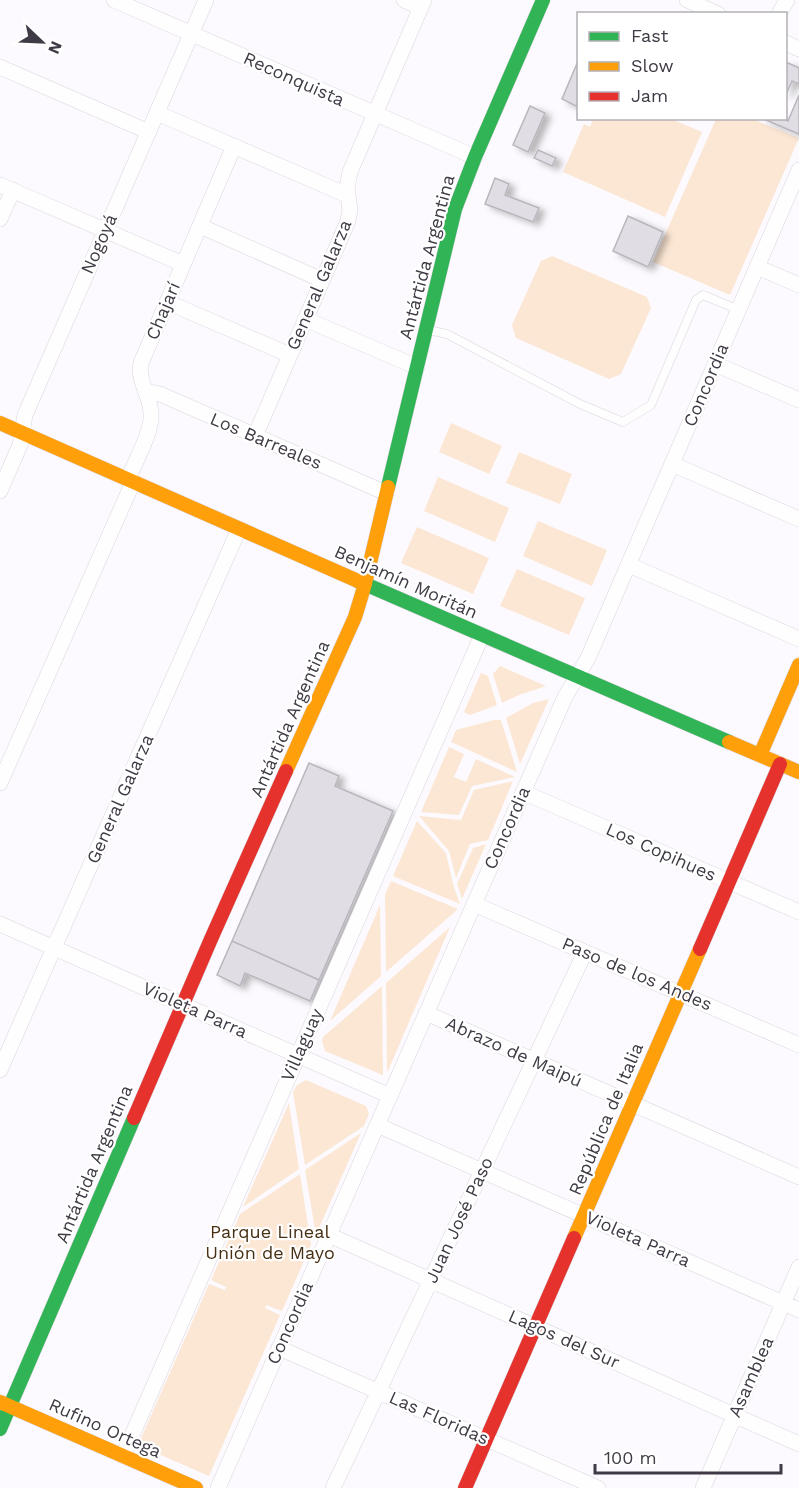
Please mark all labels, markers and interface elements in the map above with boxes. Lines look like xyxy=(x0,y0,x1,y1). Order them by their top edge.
north arrow xyxy=(12,12,72,72)
legend xyxy=(577,12,787,120)
text: Fast xyxy=(631,25,669,46)
text: N xyxy=(44,38,66,57)
street label: Reconquista xyxy=(240,47,348,110)
text: Slow xyxy=(631,55,674,76)
text: Jam xyxy=(631,85,668,106)
street label: Antártida Argentina xyxy=(394,172,459,342)
street label: Nogoyá xyxy=(76,211,121,277)
street label: General Galarza xyxy=(282,217,355,353)
street label: Chajarí xyxy=(141,279,184,343)
street label: Concordia xyxy=(679,340,732,430)
street label: Los Barreales xyxy=(207,408,325,473)
street label: Benjamín Moritán xyxy=(331,541,481,623)
street label: Antártida Argentina xyxy=(245,637,334,801)
street label: General Galarza xyxy=(82,731,157,867)
street label: Concordia xyxy=(479,783,534,872)
street label: Los Copihues xyxy=(603,818,719,885)
street label: Paso de los Andes xyxy=(559,932,715,1015)
street label: Violeta Parra xyxy=(140,977,251,1042)
street label: Villaguay xyxy=(276,1005,327,1084)
street label: Abrazo de Maipú xyxy=(443,1012,586,1091)
street label: República de Italia xyxy=(564,1040,647,1198)
street label: Antártida Argentina xyxy=(51,1082,136,1246)
street label: Juan José Paso xyxy=(420,1154,497,1286)
street label: Violeta Parra xyxy=(583,1206,694,1271)
park label: Parque Lineal Unión de Mayo xyxy=(205,1221,335,1263)
street label: Concordia xyxy=(262,1278,317,1367)
street label: Lagos del Sur xyxy=(505,1305,623,1372)
street label: Asamblea xyxy=(723,1333,778,1420)
street label: Las Floridas xyxy=(386,1386,492,1449)
street label: Rufino Ortega xyxy=(46,1393,165,1462)
scale bar xyxy=(595,1437,781,1475)
text: 100 m xyxy=(604,1447,657,1468)

